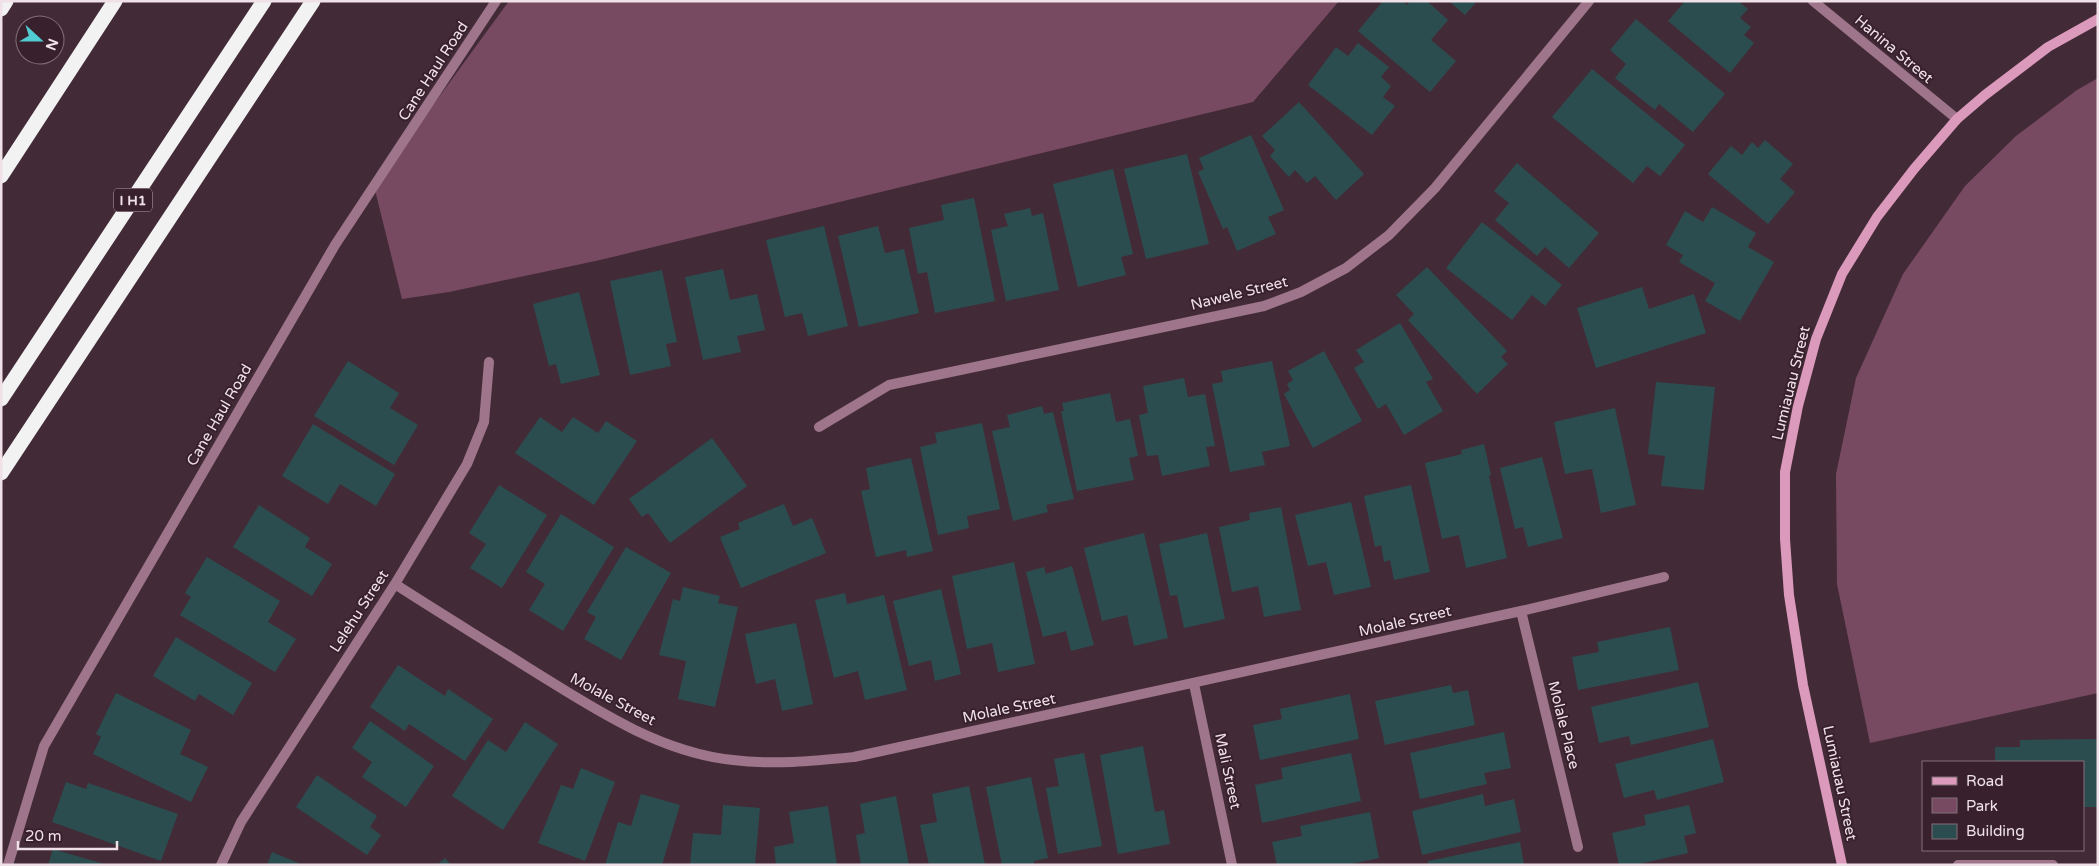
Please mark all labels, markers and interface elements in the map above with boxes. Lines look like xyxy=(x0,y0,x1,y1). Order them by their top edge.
street label: Hanina Street xyxy=(1851,11,1937,87)
north arrow xyxy=(15,15,65,65)
street label: Cane Haul Road xyxy=(394,18,472,124)
text: N xyxy=(42,36,62,53)
road number: I H1 xyxy=(114,188,152,212)
street label: Nawele Street xyxy=(1188,272,1290,314)
street label: Lumiauau Street xyxy=(1768,324,1814,442)
street label: Cane Haul Road xyxy=(183,361,255,469)
street label: Lelehu Street xyxy=(326,566,392,655)
street label: Molale Street xyxy=(1357,602,1453,640)
street label: Molale Street xyxy=(567,669,659,729)
street label: Molale Place xyxy=(1544,679,1584,771)
street label: Molale Street xyxy=(961,689,1057,727)
street label: Lumiauau Street xyxy=(1819,724,1861,842)
street label: Mali Street xyxy=(1211,731,1245,811)
legend xyxy=(1922,761,2084,851)
text: Road xyxy=(1966,772,2004,790)
text: Park xyxy=(1966,797,1998,815)
scale bar xyxy=(18,818,116,850)
text: Building xyxy=(1966,822,2025,840)
text: 20 m xyxy=(25,827,62,845)

